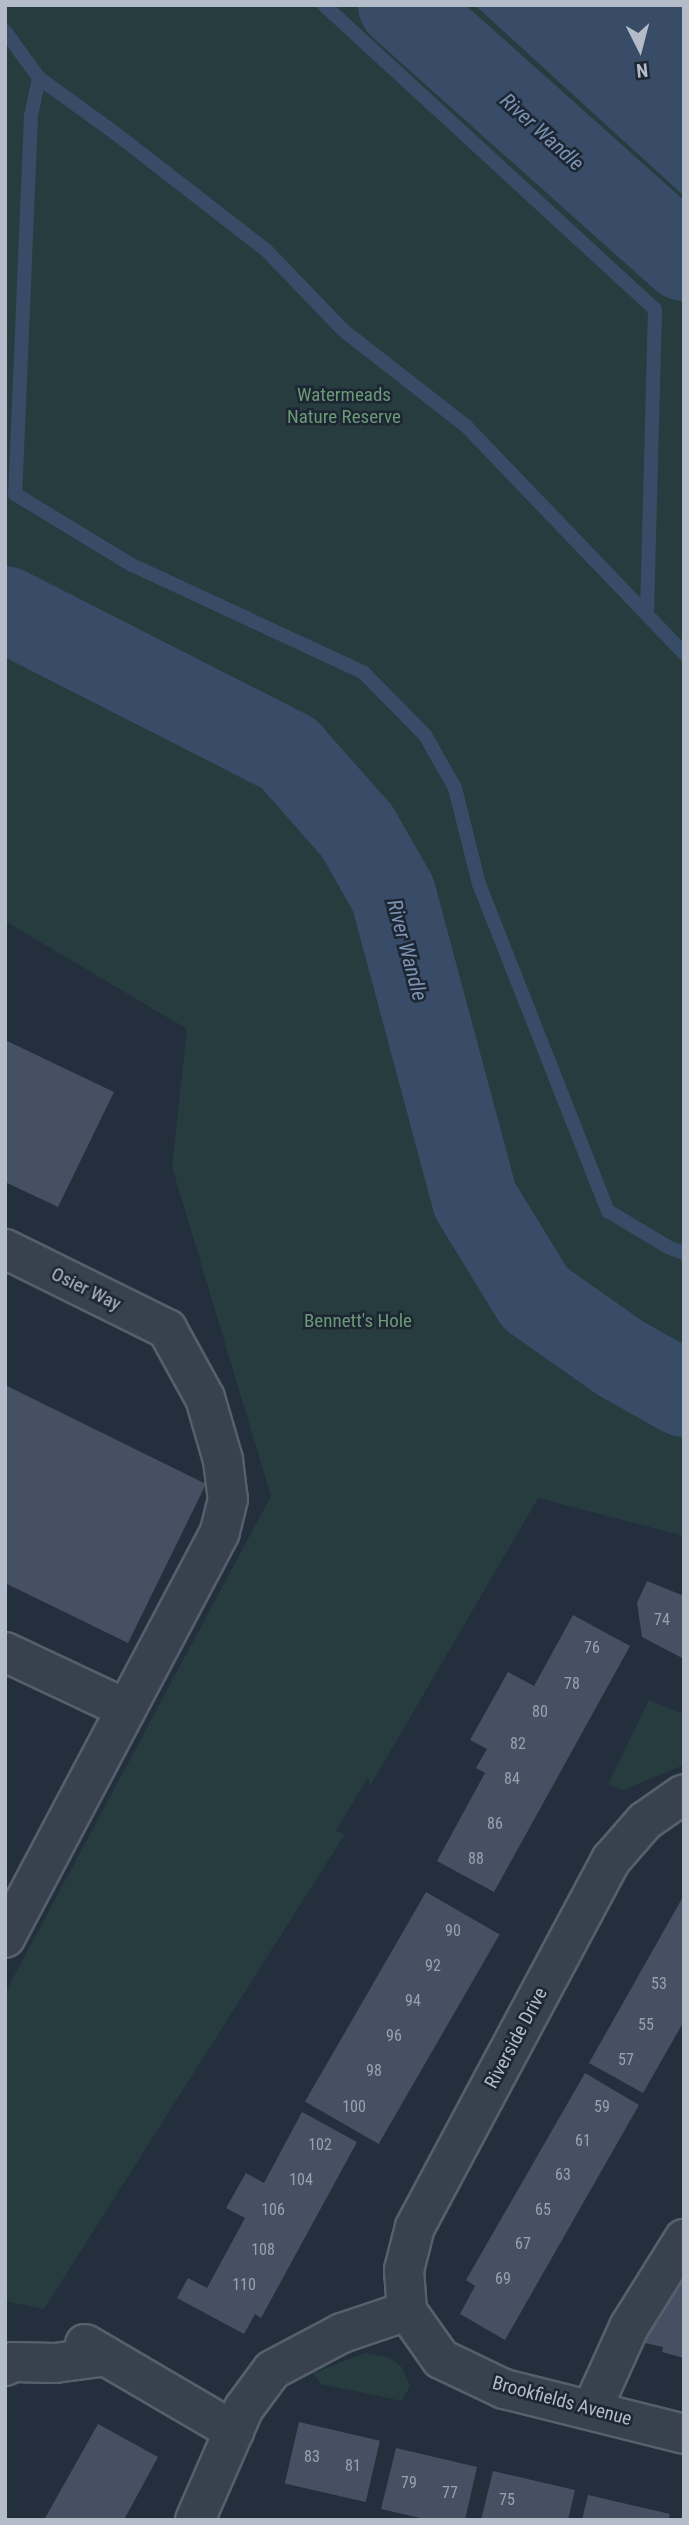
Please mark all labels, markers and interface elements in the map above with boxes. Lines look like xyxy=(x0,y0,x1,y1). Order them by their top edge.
north arrow xyxy=(605,14,675,84)
text: N xyxy=(635,58,649,82)
water label: River Wandle xyxy=(495,88,589,176)
park label: Watermeads Nature Reserve xyxy=(287,384,401,428)
water label: River Wandle xyxy=(381,897,433,1003)
street label: Osier Way xyxy=(48,1262,124,1316)
park label: Bennett's Hole xyxy=(304,1310,412,1332)
house number: 74 xyxy=(654,1610,670,1630)
house number: 76 xyxy=(584,1638,600,1658)
house number: 78 xyxy=(564,1674,580,1694)
house number: 80 xyxy=(532,1702,548,1722)
house number: 82 xyxy=(510,1734,526,1754)
house number: 84 xyxy=(504,1769,520,1789)
house number: 86 xyxy=(487,1814,503,1834)
house number: 88 xyxy=(468,1849,484,1869)
house number: 90 xyxy=(445,1921,461,1941)
house number: 92 xyxy=(425,1956,441,1976)
house number: 53 xyxy=(651,1974,667,1994)
street label: Riverside Drive xyxy=(480,1984,552,2092)
house number: 94 xyxy=(405,1991,421,2011)
house number: 55 xyxy=(638,2015,654,2035)
house number: 96 xyxy=(386,2026,402,2046)
house number: 57 xyxy=(618,2050,634,2070)
house number: 98 xyxy=(366,2061,382,2081)
house number: 100 xyxy=(342,2097,366,2117)
house number: 59 xyxy=(594,2097,610,2117)
house number: 61 xyxy=(575,2131,591,2151)
house number: 102 xyxy=(308,2135,332,2155)
house number: 63 xyxy=(555,2165,571,2185)
house number: 104 xyxy=(289,2170,313,2190)
house number: 106 xyxy=(261,2200,285,2220)
house number: 65 xyxy=(535,2200,551,2220)
house number: 67 xyxy=(515,2234,531,2254)
house number: 108 xyxy=(251,2240,275,2260)
house number: 69 xyxy=(495,2269,511,2289)
house number: 110 xyxy=(232,2275,256,2295)
street label: Brookfields Avenue xyxy=(490,2371,634,2431)
house number: 83 xyxy=(304,2447,320,2467)
house number: 81 xyxy=(345,2456,361,2476)
house number: 79 xyxy=(401,2473,417,2493)
house number: 77 xyxy=(442,2483,458,2503)
house number: 75 xyxy=(499,2490,515,2510)

